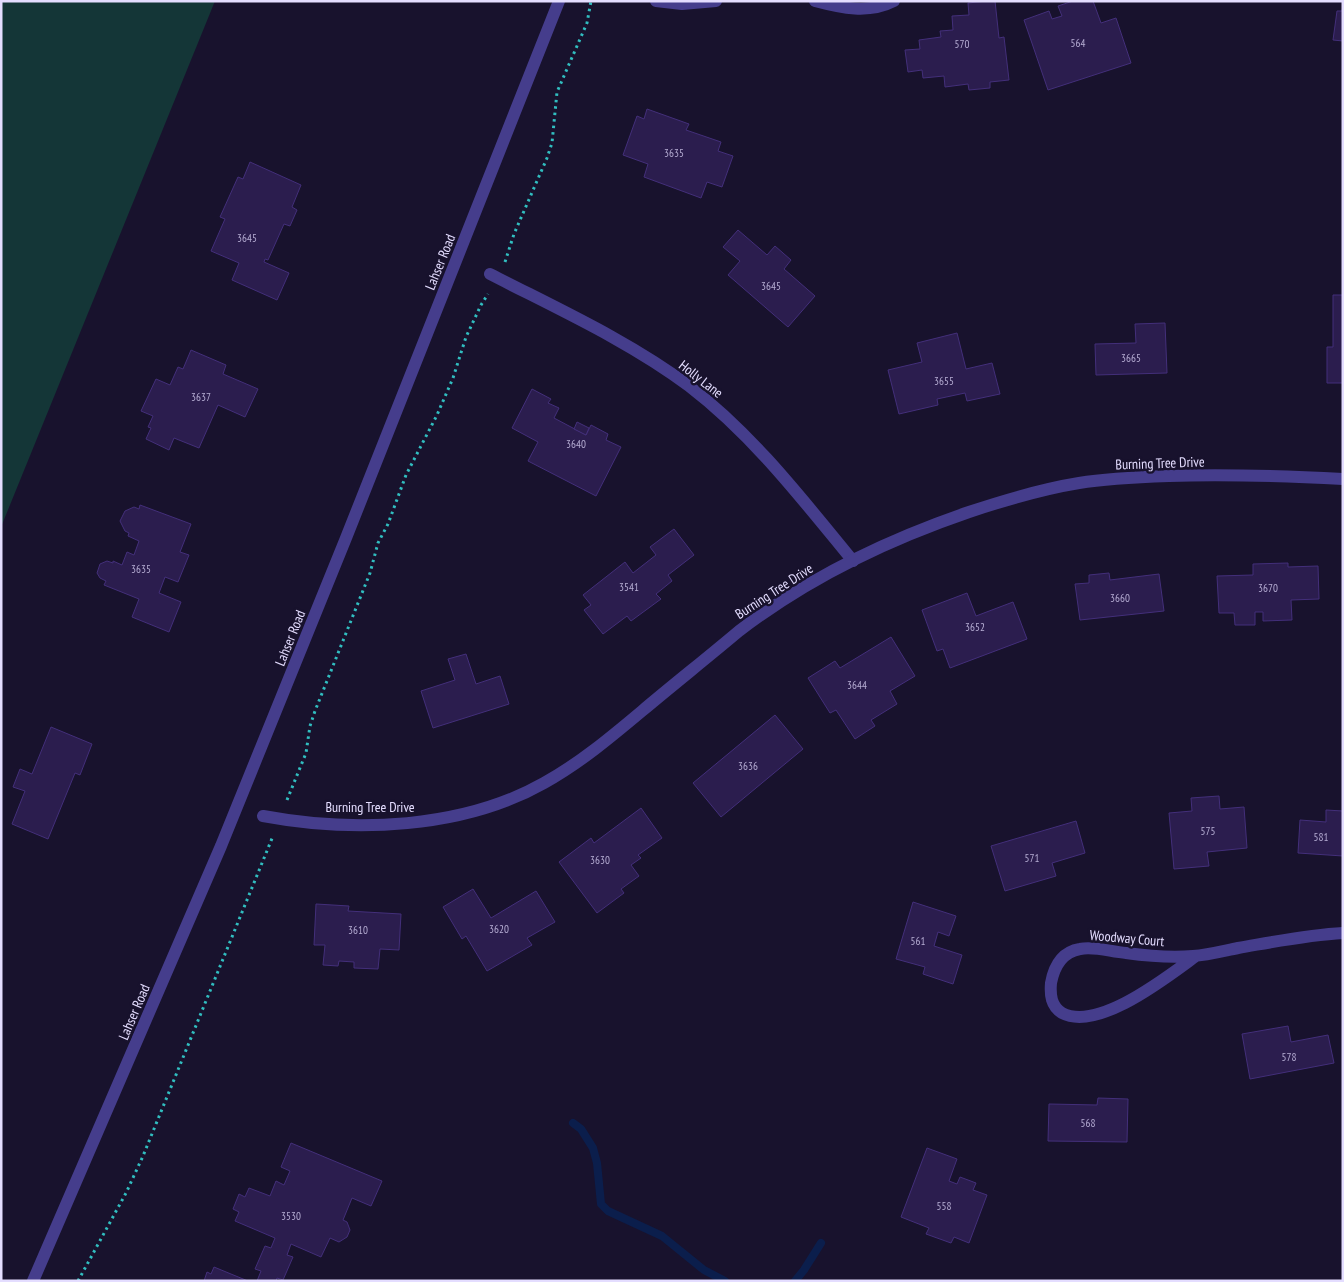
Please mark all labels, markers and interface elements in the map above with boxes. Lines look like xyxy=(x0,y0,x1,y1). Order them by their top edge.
house number: 564 xyxy=(1071,36,1085,50)
house number: 570 xyxy=(955,37,969,51)
house number: 3635 xyxy=(664,146,684,160)
house number: 3645 xyxy=(237,231,257,245)
street label: Lahser Road xyxy=(421,231,459,293)
house number: 3645 xyxy=(761,279,781,293)
house number: 3665 xyxy=(1121,351,1141,365)
street label: Holly Lane xyxy=(675,356,727,402)
house number: 3655 xyxy=(934,374,954,388)
house number: 3637 xyxy=(191,390,211,404)
house number: 3640 xyxy=(566,437,586,451)
street label: Burning Tree Drive xyxy=(1115,452,1205,474)
street label: Burning Tree Drive xyxy=(732,559,817,623)
house number: 3635 xyxy=(131,562,151,576)
house number: 3541 xyxy=(619,580,639,594)
house number: 3670 xyxy=(1258,581,1278,595)
house number: 3660 xyxy=(1110,591,1130,605)
street label: Lahser Road xyxy=(271,607,309,669)
house number: 3652 xyxy=(965,620,985,634)
house number: 3644 xyxy=(847,678,867,692)
house number: 3636 xyxy=(738,759,758,773)
street label: Burning Tree Drive xyxy=(325,798,415,816)
house number: 575 xyxy=(1201,824,1215,838)
house number: 581 xyxy=(1314,830,1328,844)
house number: 571 xyxy=(1025,851,1039,865)
house number: 3630 xyxy=(590,853,610,867)
house number: 3620 xyxy=(489,922,509,936)
house number: 3610 xyxy=(348,923,368,937)
street label: Woodway Court xyxy=(1089,926,1165,950)
house number: 561 xyxy=(911,934,925,948)
street label: Lahser Road xyxy=(114,982,154,1042)
house number: 578 xyxy=(1282,1050,1296,1064)
house number: 568 xyxy=(1081,1116,1095,1130)
house number: 558 xyxy=(937,1199,951,1213)
house number: 3530 xyxy=(281,1209,301,1223)

